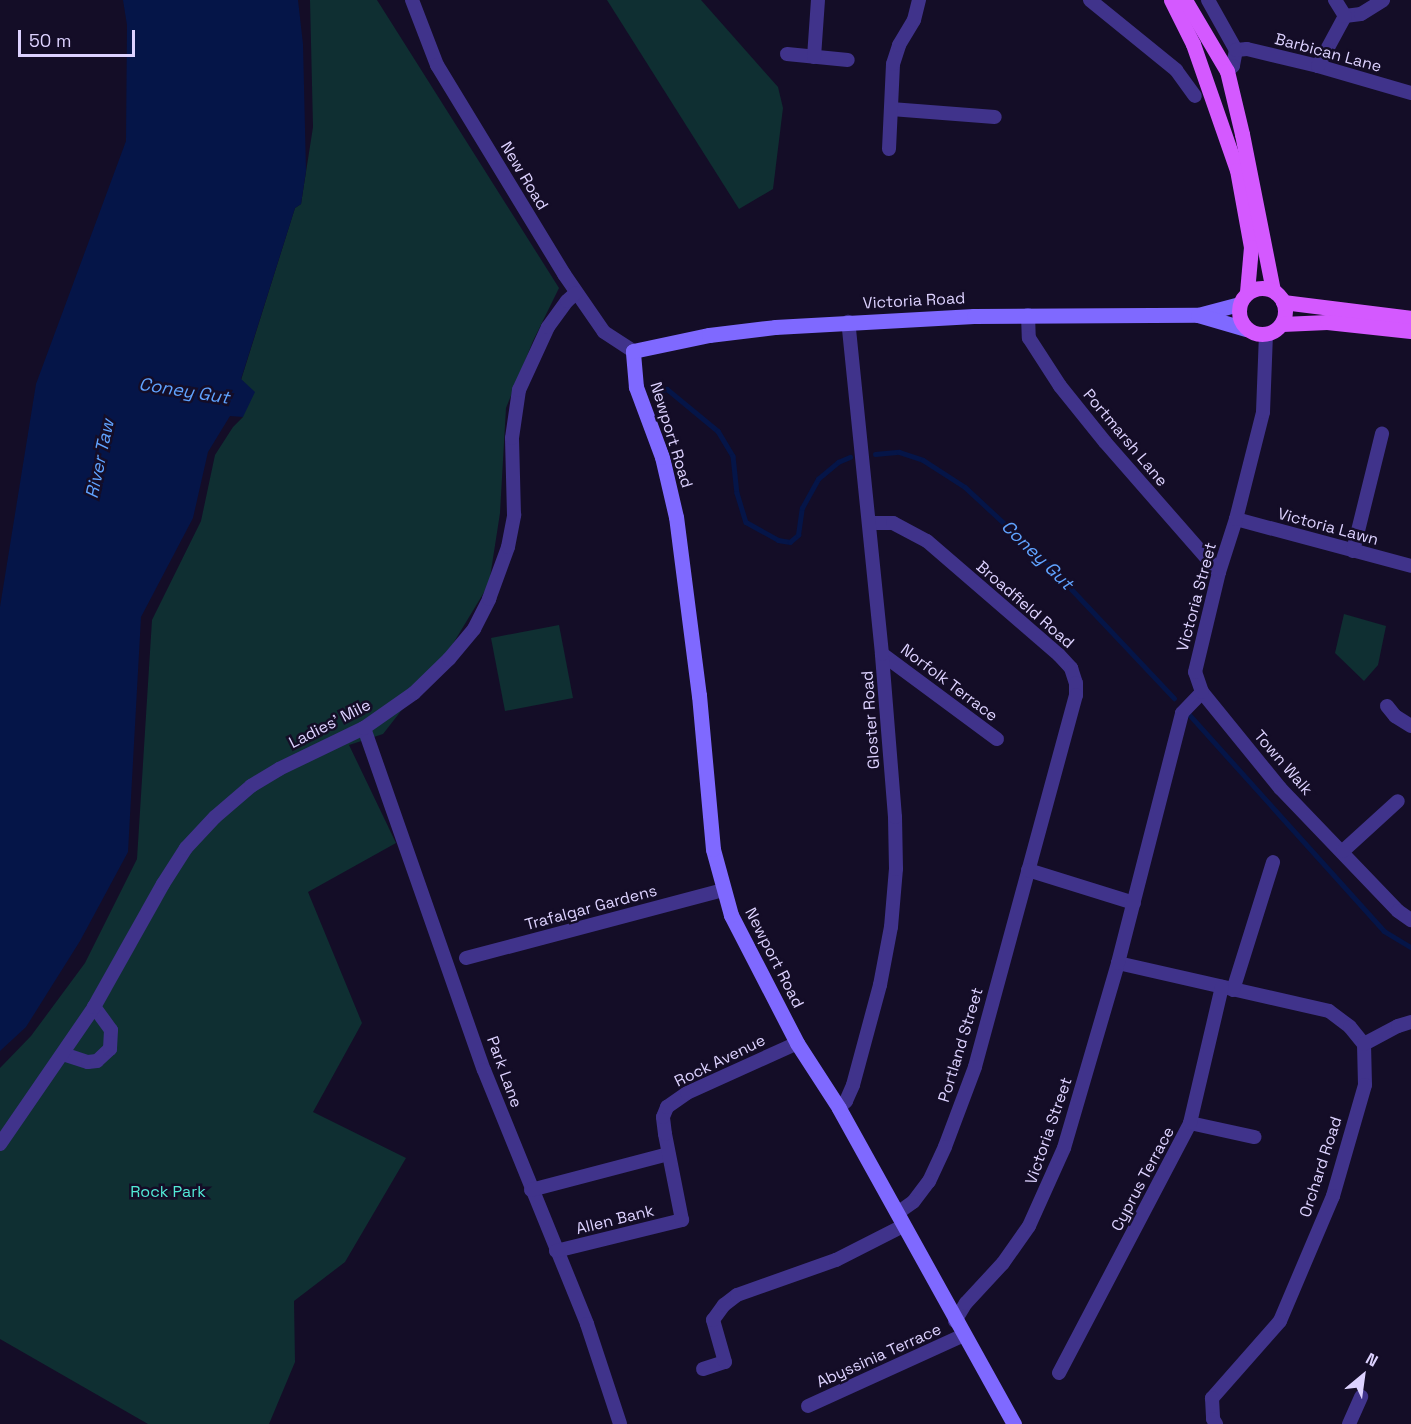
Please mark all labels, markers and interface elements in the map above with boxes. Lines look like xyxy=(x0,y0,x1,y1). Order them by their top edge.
scale bar xyxy=(21,18,138,56)
text: 50 m xyxy=(29,29,71,52)
street label: Barbican Lane xyxy=(1272,30,1384,76)
street label: New Road xyxy=(496,138,552,214)
street label: Victoria Road xyxy=(862,289,966,313)
water label: Coney Gut xyxy=(137,373,231,409)
street label: Newport Road xyxy=(646,380,696,490)
street label: Portmarsh Lane xyxy=(1079,385,1171,491)
water label: River Taw xyxy=(81,417,119,501)
street label: Victoria Lawn xyxy=(1275,504,1381,550)
water label: Coney Gut xyxy=(997,516,1077,594)
street label: Victoria Street xyxy=(1173,540,1221,654)
street label: Broadfield Road xyxy=(972,557,1078,653)
street label: Norfolk Terrace xyxy=(897,640,1001,726)
street label: Gloster Road xyxy=(858,670,884,770)
street label: Ladies' Mile xyxy=(286,695,374,753)
street label: Town Walk xyxy=(1250,727,1316,799)
street label: Trafalgar Gardens xyxy=(523,881,659,935)
street label: Newport Road xyxy=(741,905,807,1011)
street label: Portland Street xyxy=(934,985,988,1105)
street label: Rock Avenue xyxy=(671,1031,769,1091)
street label: Park Lane xyxy=(482,1034,526,1110)
street label: Victoria Street xyxy=(1022,1075,1076,1187)
street label: Orchard Road xyxy=(1296,1114,1346,1220)
street label: Cyprus Terrace xyxy=(1107,1123,1179,1235)
park label: Rock Park xyxy=(130,1182,206,1202)
street label: Allen Bank xyxy=(574,1201,656,1239)
street label: Abyssinia Terrace xyxy=(813,1320,945,1392)
north arrow xyxy=(1333,1346,1393,1406)
text: N xyxy=(1362,1348,1382,1372)

